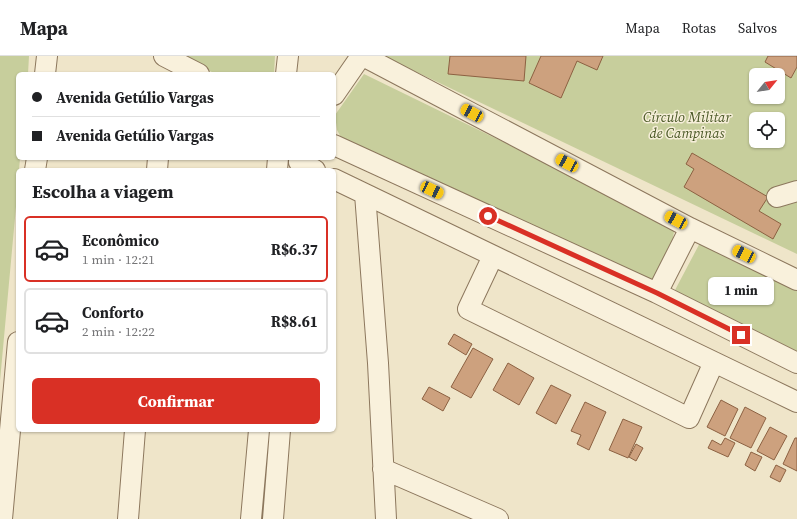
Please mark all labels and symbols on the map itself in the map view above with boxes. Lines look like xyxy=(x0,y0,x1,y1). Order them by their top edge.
north arrow xyxy=(749,68,785,104)
car xyxy=(459,102,485,124)
park label: Círculo Militar de Campinas xyxy=(643,107,731,143)
car xyxy=(554,152,580,174)
car xyxy=(419,179,445,201)
route start xyxy=(479,207,497,225)
car xyxy=(663,209,689,231)
car xyxy=(731,243,757,265)
callout: 1 min xyxy=(708,277,774,305)
route end xyxy=(732,326,750,344)

